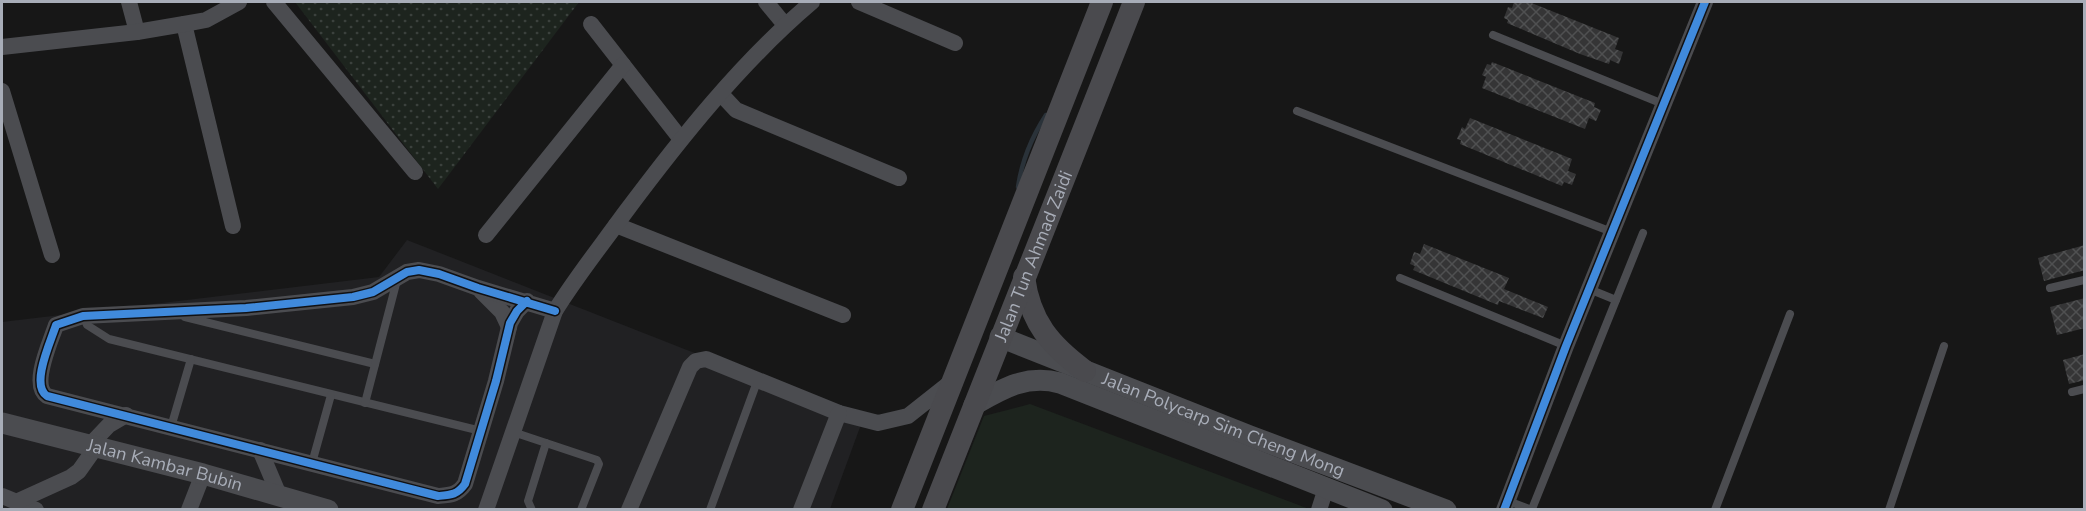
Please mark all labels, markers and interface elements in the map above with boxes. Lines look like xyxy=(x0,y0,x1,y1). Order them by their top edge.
street label: Jalan Tun Ahmad Zaidi xyxy=(988,167,1078,346)
street label: Jalan Polycarp Sim Cheng Mong xyxy=(1098,366,1348,483)
street label: Jalan Kambar Bubin xyxy=(84,433,245,497)

